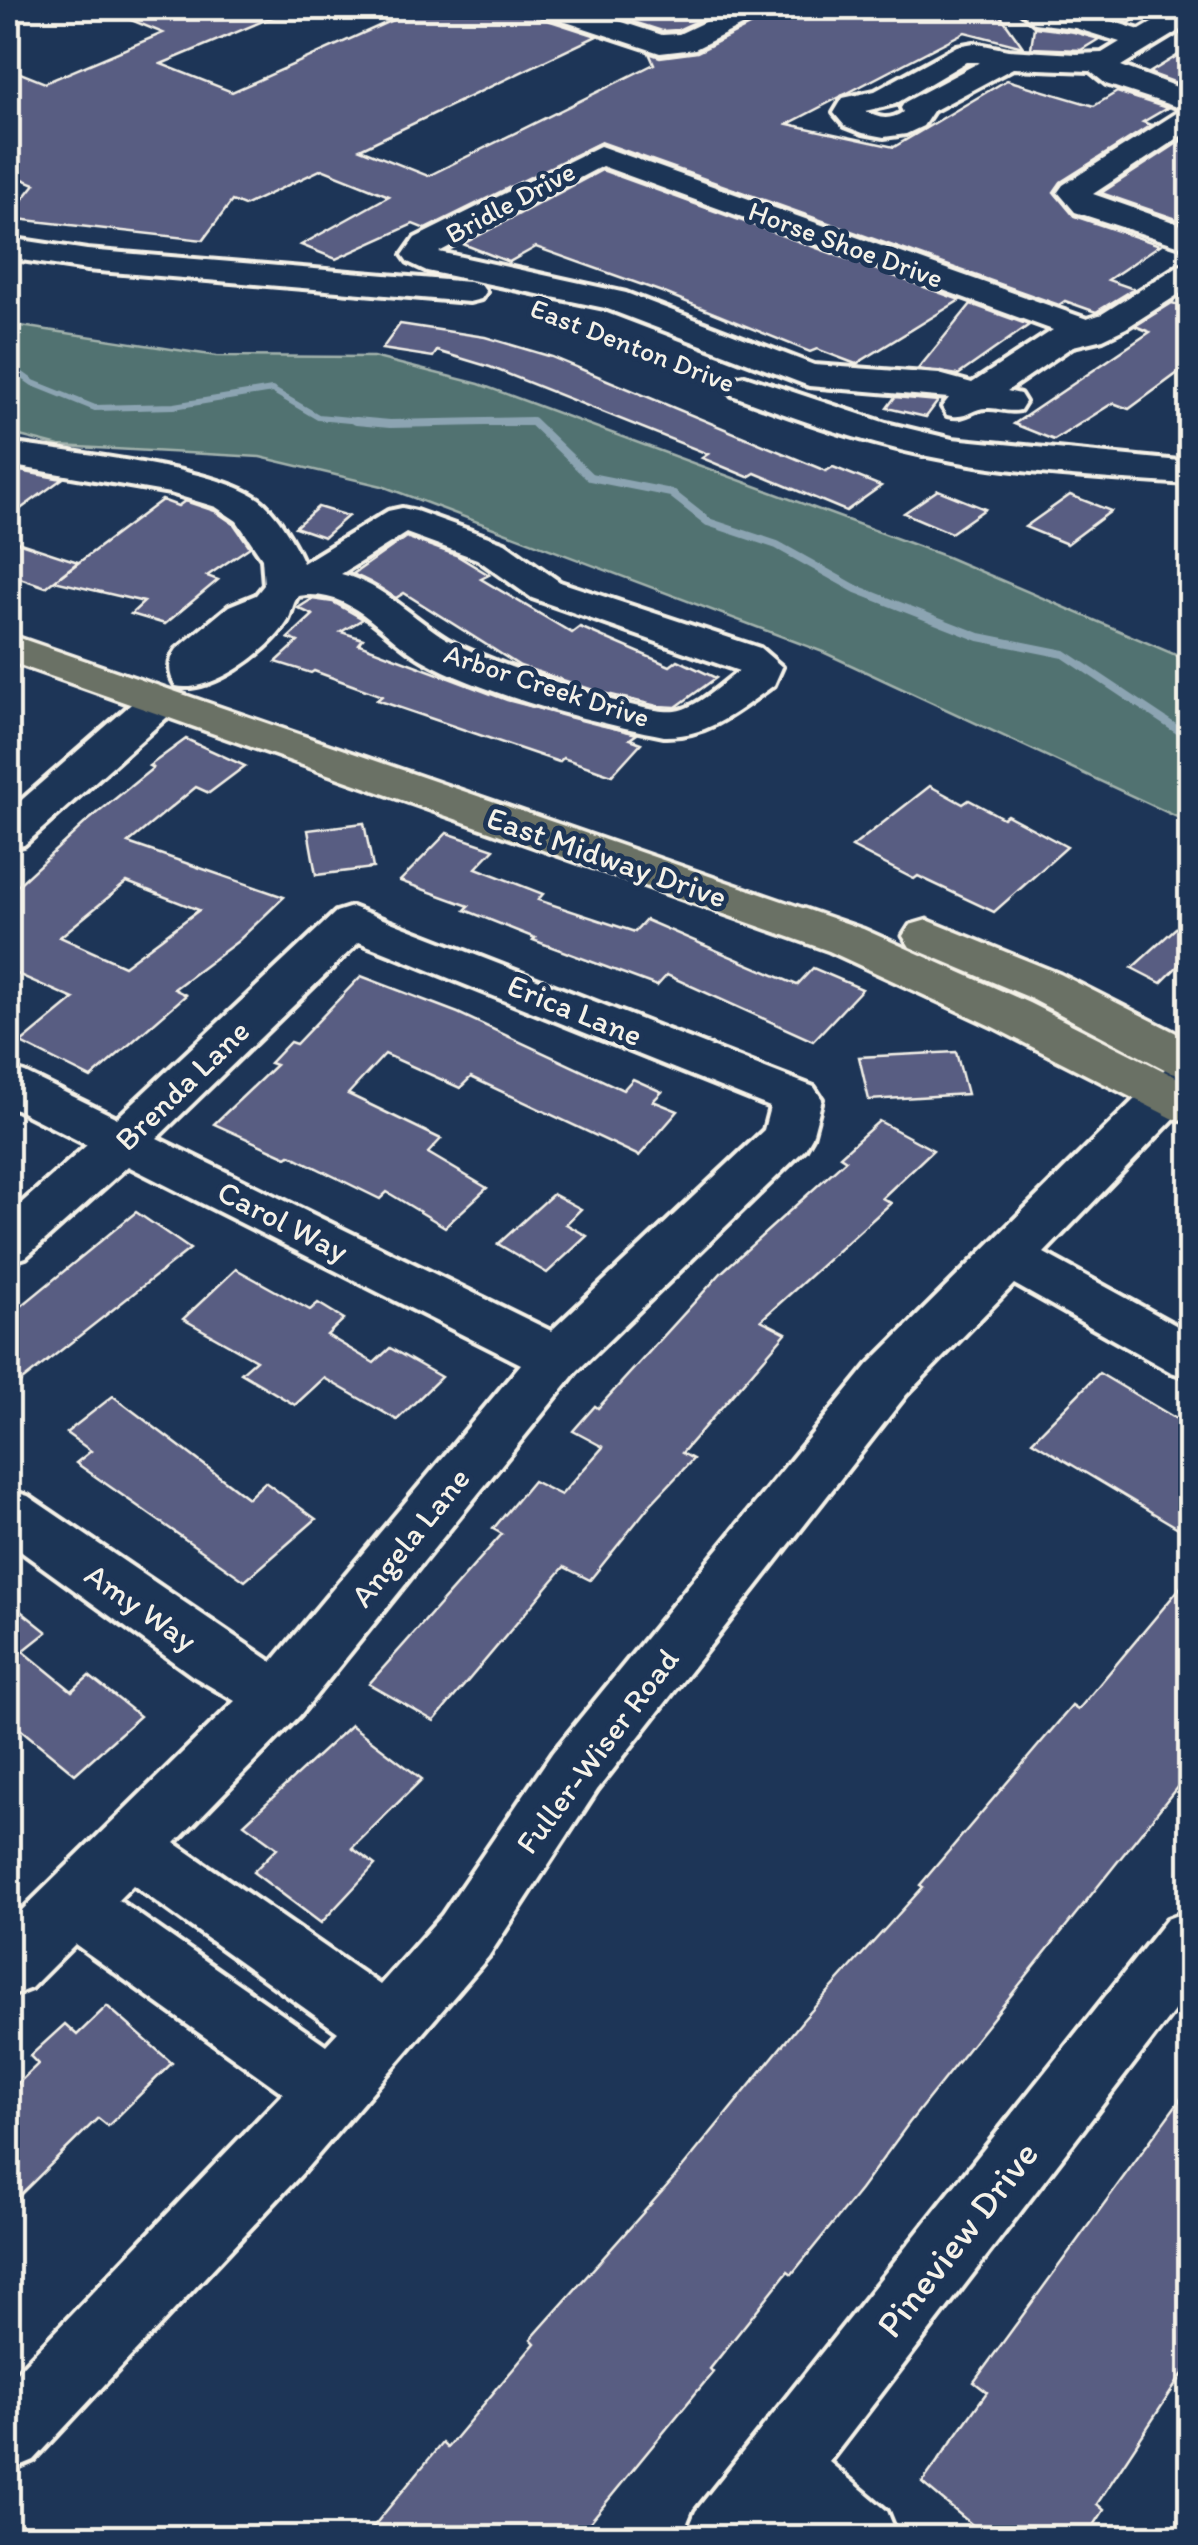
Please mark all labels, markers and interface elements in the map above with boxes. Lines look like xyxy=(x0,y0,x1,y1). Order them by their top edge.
street label: Bridle Drive xyxy=(439,154,581,250)
street label: Horse Shoe Drive xyxy=(744,193,948,295)
street label: East Denton Drive xyxy=(526,290,740,400)
street label: Arbor Creek Drive xyxy=(440,636,654,734)
street label: East Midway Drive xyxy=(482,798,732,916)
street label: Erica Lane xyxy=(502,966,648,1054)
street label: Brenda Lane xyxy=(107,1012,257,1158)
street label: Carol Way xyxy=(211,1172,355,1270)
street label: Angela Lane xyxy=(342,1460,478,1614)
street label: Amy Way xyxy=(78,1555,204,1659)
street label: Fuller-Wiser Road xyxy=(507,1641,687,1861)
street label: Pineview Drive xyxy=(866,2132,1048,2346)

